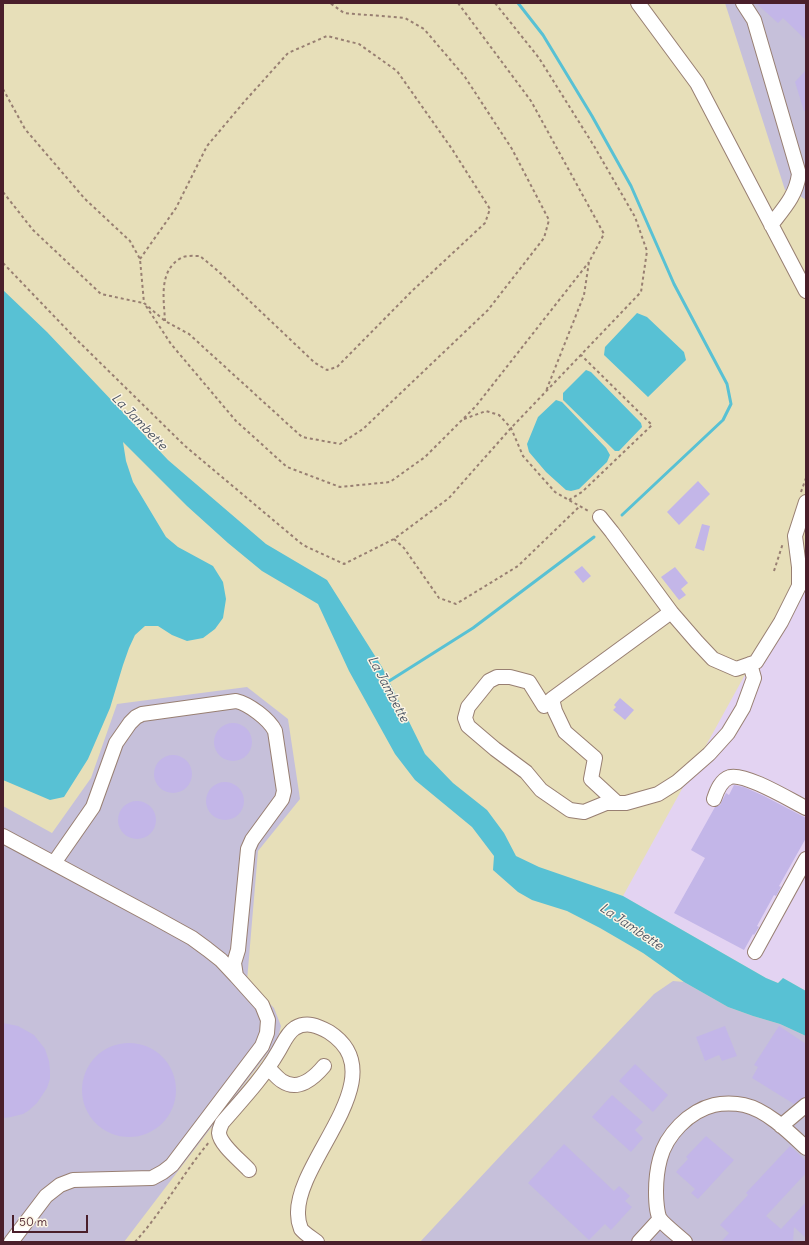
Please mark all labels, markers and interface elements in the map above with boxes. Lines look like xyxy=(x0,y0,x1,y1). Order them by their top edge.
water label: La Jambette xyxy=(108,390,170,454)
water label: La Jambette xyxy=(364,653,412,725)
water label: La Jambette xyxy=(596,900,666,954)
scale bar xyxy=(14,1207,90,1233)
text: 50 m xyxy=(19,1214,47,1229)

